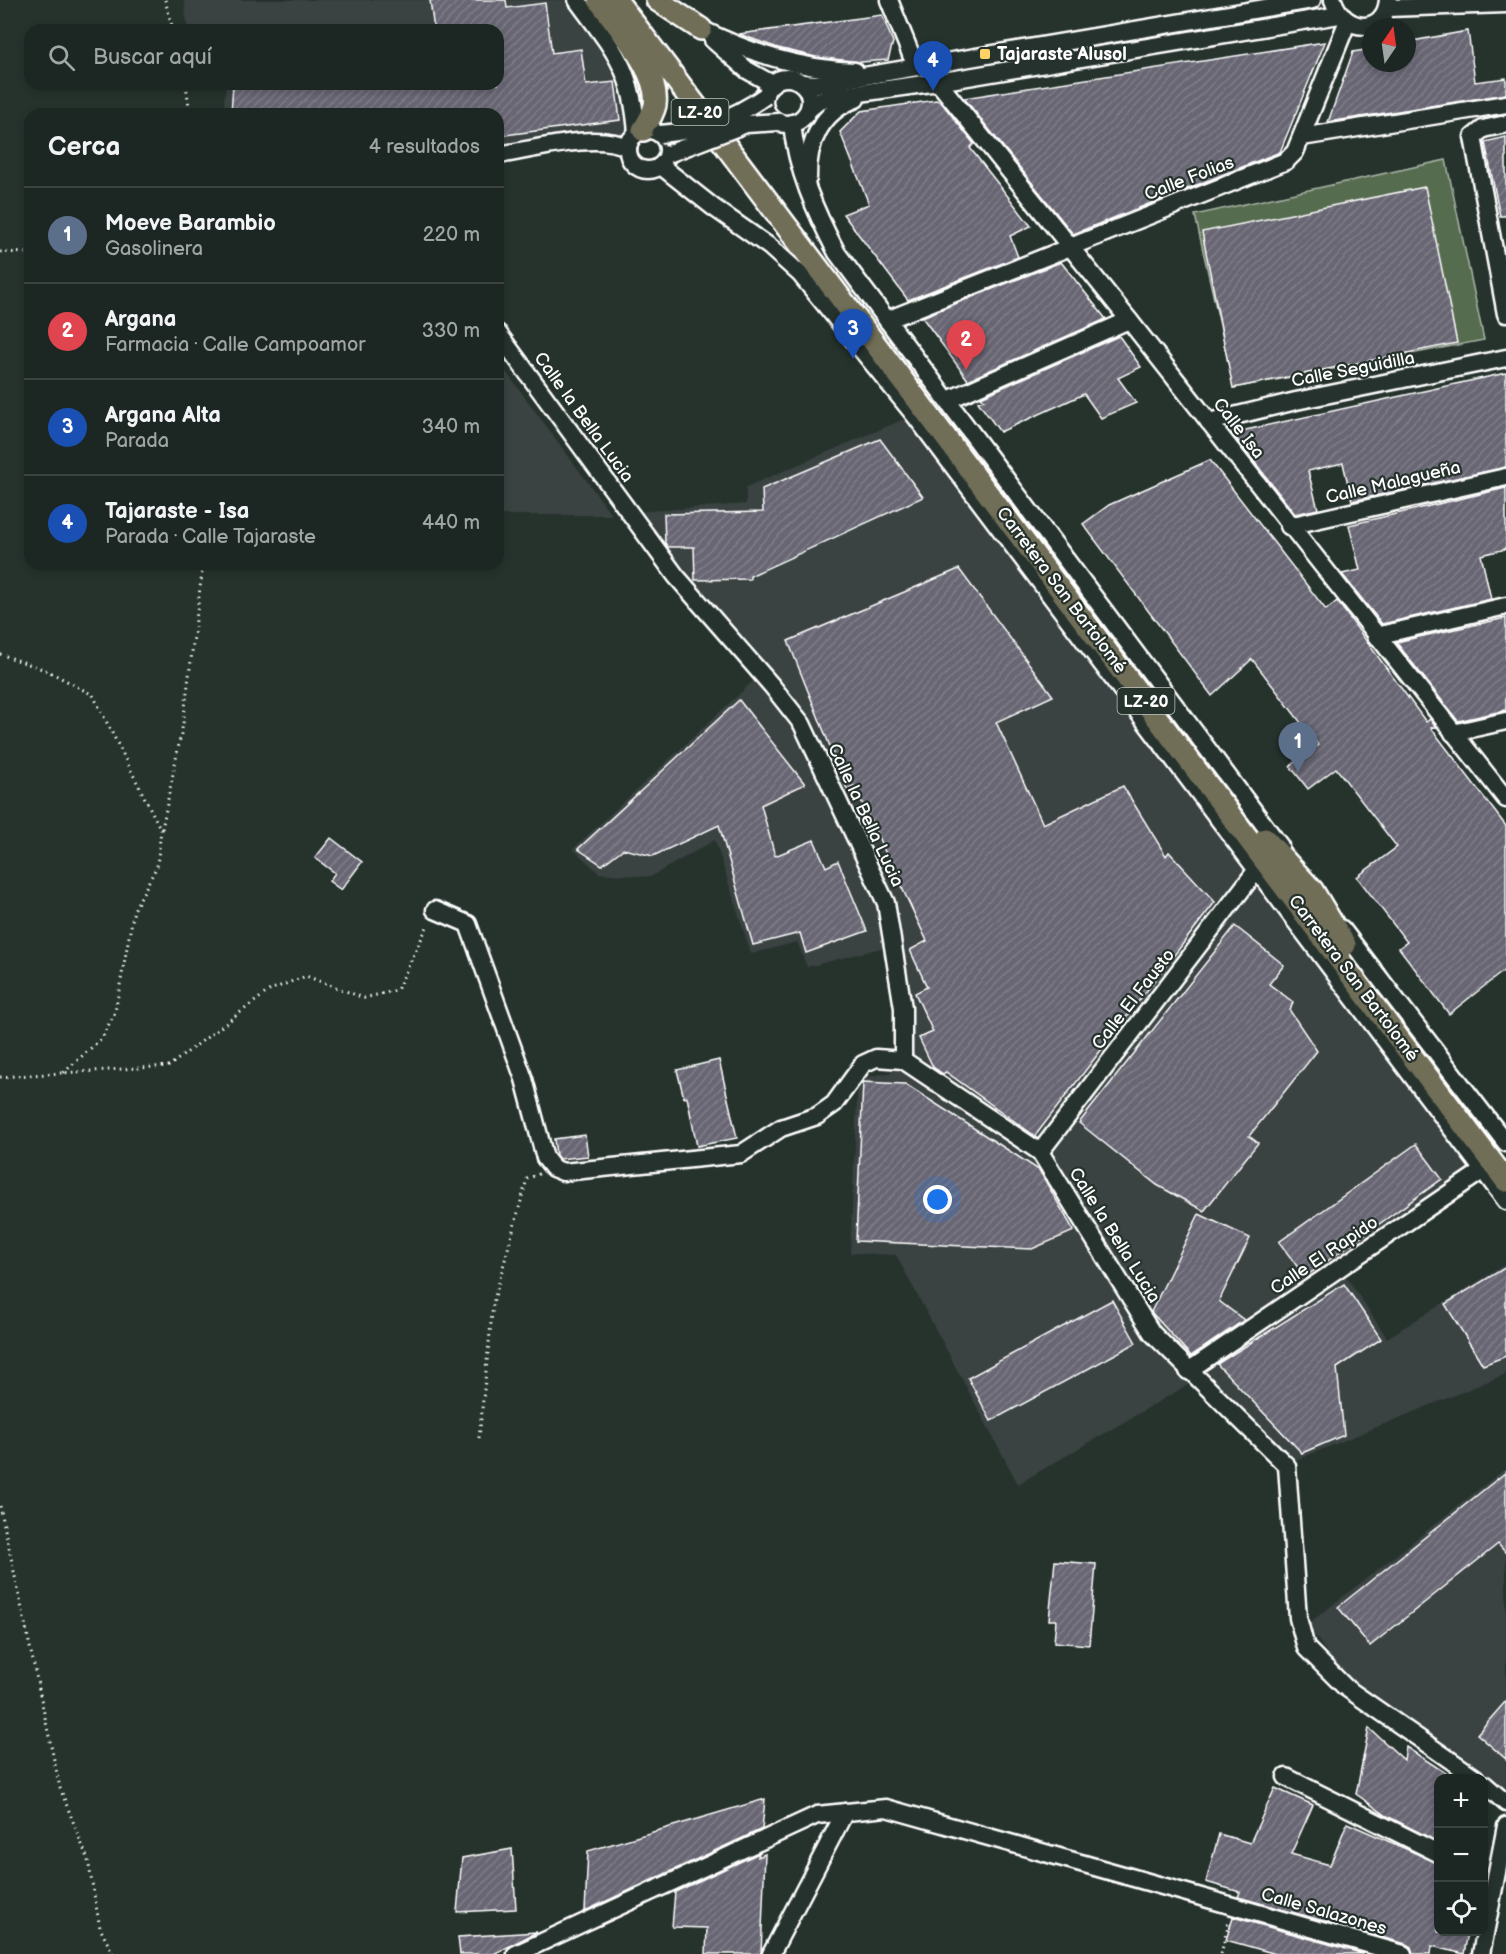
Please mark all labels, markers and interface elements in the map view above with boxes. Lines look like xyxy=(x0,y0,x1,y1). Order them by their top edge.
north arrow xyxy=(1362,18,1416,72)
search box xyxy=(24,24,504,90)
icon: search xyxy=(45,41,78,74)
pin: 4 xyxy=(914,42,952,91)
text: Buscar aquí xyxy=(93,44,212,71)
place label: Tajaraste Alusol xyxy=(997,44,1127,65)
marker: Tajaraste Alusol xyxy=(978,47,992,61)
road number: LZ-20 xyxy=(672,99,728,125)
text: Cerca xyxy=(48,132,120,163)
text: 4 resultados xyxy=(369,135,480,159)
street label: Calle Folias xyxy=(1141,152,1237,205)
text: Moeve Barambio xyxy=(105,210,276,237)
text: 1 xyxy=(63,223,72,247)
text: 220 m xyxy=(423,223,480,247)
text: Gasolinera xyxy=(105,237,203,261)
text: Argana xyxy=(105,306,176,333)
pin: 3 xyxy=(834,310,872,359)
text: 2 xyxy=(62,319,73,343)
text: 330 m xyxy=(422,319,480,343)
pin: 2 xyxy=(946,320,986,370)
text: Farmacia · Calle Campoamor xyxy=(105,333,365,357)
street label: Calle Seguidilla xyxy=(1290,347,1416,392)
street label: Calle la Bella Lucia xyxy=(529,348,638,486)
street label: Calle Isa xyxy=(1208,394,1269,463)
text: Argana Alta xyxy=(105,402,221,429)
text: 3 xyxy=(62,415,73,439)
text: 340 m xyxy=(422,415,480,439)
text: Parada xyxy=(105,429,169,453)
street label: Calle Malagueña xyxy=(1324,457,1463,508)
text: Tajaraste - Isa xyxy=(105,498,249,525)
street label: Carretera San Bartolomé xyxy=(992,503,1131,678)
text: 4 xyxy=(62,511,73,535)
text: 440 m xyxy=(422,511,480,535)
text: Parada · Calle Tajaraste xyxy=(105,525,316,549)
road number: LZ-20 xyxy=(1118,688,1174,714)
pin: 1 xyxy=(1278,722,1318,772)
street label: Calle la Bella Lucia xyxy=(823,740,908,890)
street label: Carretera San Bartolomé xyxy=(1284,891,1423,1066)
street label: Calle El Fausto xyxy=(1088,945,1179,1054)
street label: Calle la Bella Lucia xyxy=(1064,1164,1165,1307)
your location xyxy=(923,1185,952,1214)
street label: Calle El Rapido xyxy=(1266,1212,1382,1299)
map controls xyxy=(1434,1774,1488,1936)
button: + xyxy=(1434,1774,1488,1828)
button: − xyxy=(1434,1828,1488,1882)
button: locate xyxy=(1434,1882,1488,1936)
street label: Calle Salazones xyxy=(1259,1884,1389,1939)

